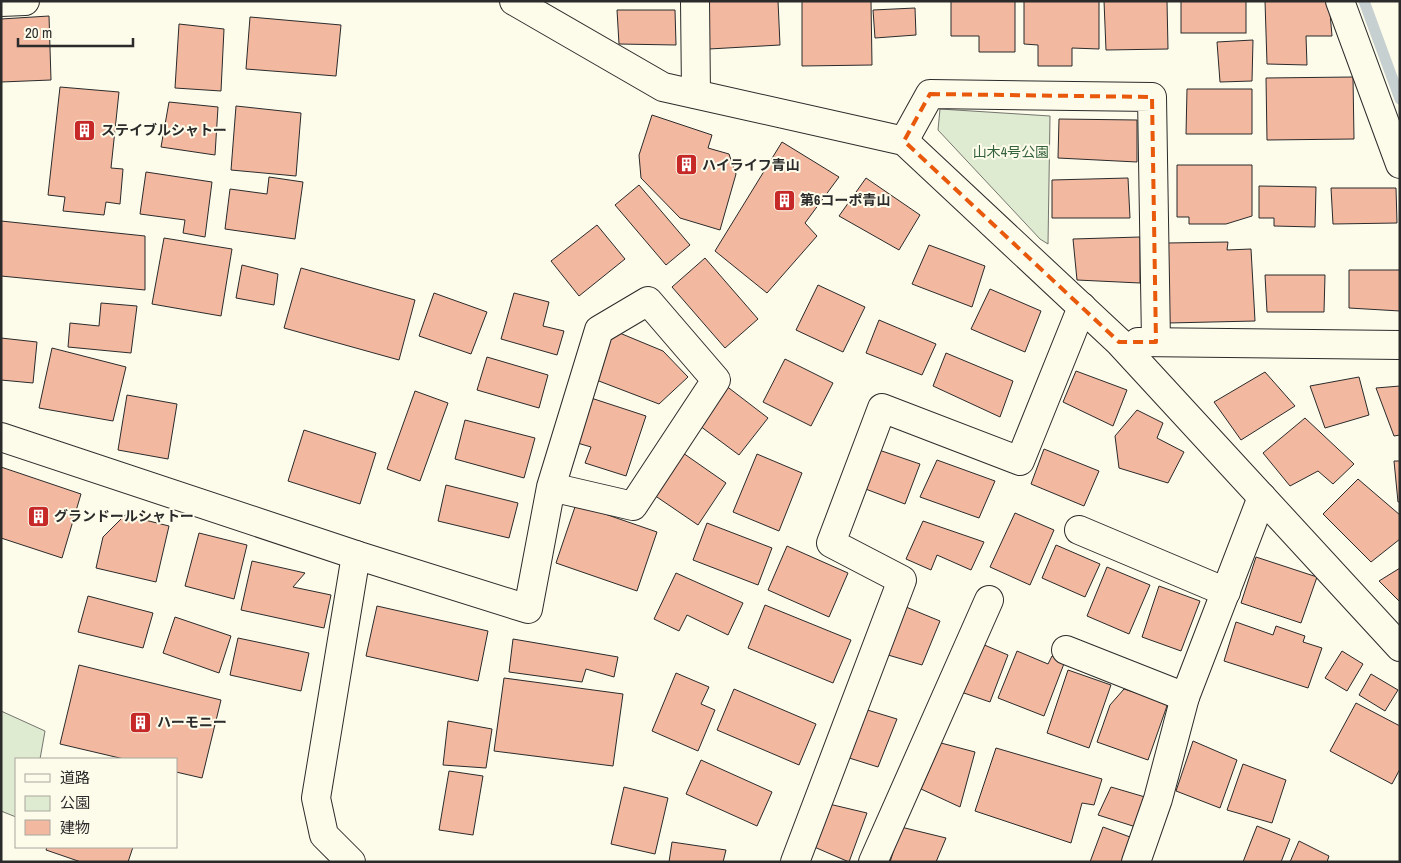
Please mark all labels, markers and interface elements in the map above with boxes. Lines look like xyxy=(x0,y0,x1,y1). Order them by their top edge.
scale bar xyxy=(18,15,132,47)
text: 20 m xyxy=(25,22,52,43)
building icon: ステイブルシャトー xyxy=(73,118,97,142)
place label: ステイブルシャトー xyxy=(101,121,227,139)
park label: 山木4号公園 xyxy=(973,143,1049,161)
building icon: ハイライフ青山 xyxy=(674,153,698,177)
place label: ハイライフ青山 xyxy=(702,156,800,174)
building icon: 第6コーポ青山 xyxy=(772,188,796,212)
place label: 第6コーポ青山 xyxy=(800,191,890,209)
building icon: グランドールシャトー xyxy=(26,504,50,528)
place label: グランドールシャトー xyxy=(54,507,194,525)
building icon: ハーモニー xyxy=(129,710,153,734)
place label: ハーモニー xyxy=(157,713,227,731)
legend xyxy=(15,758,178,848)
text: 道路 xyxy=(60,767,90,788)
text: 公園 xyxy=(60,792,90,813)
text: 建物 xyxy=(60,817,90,838)

